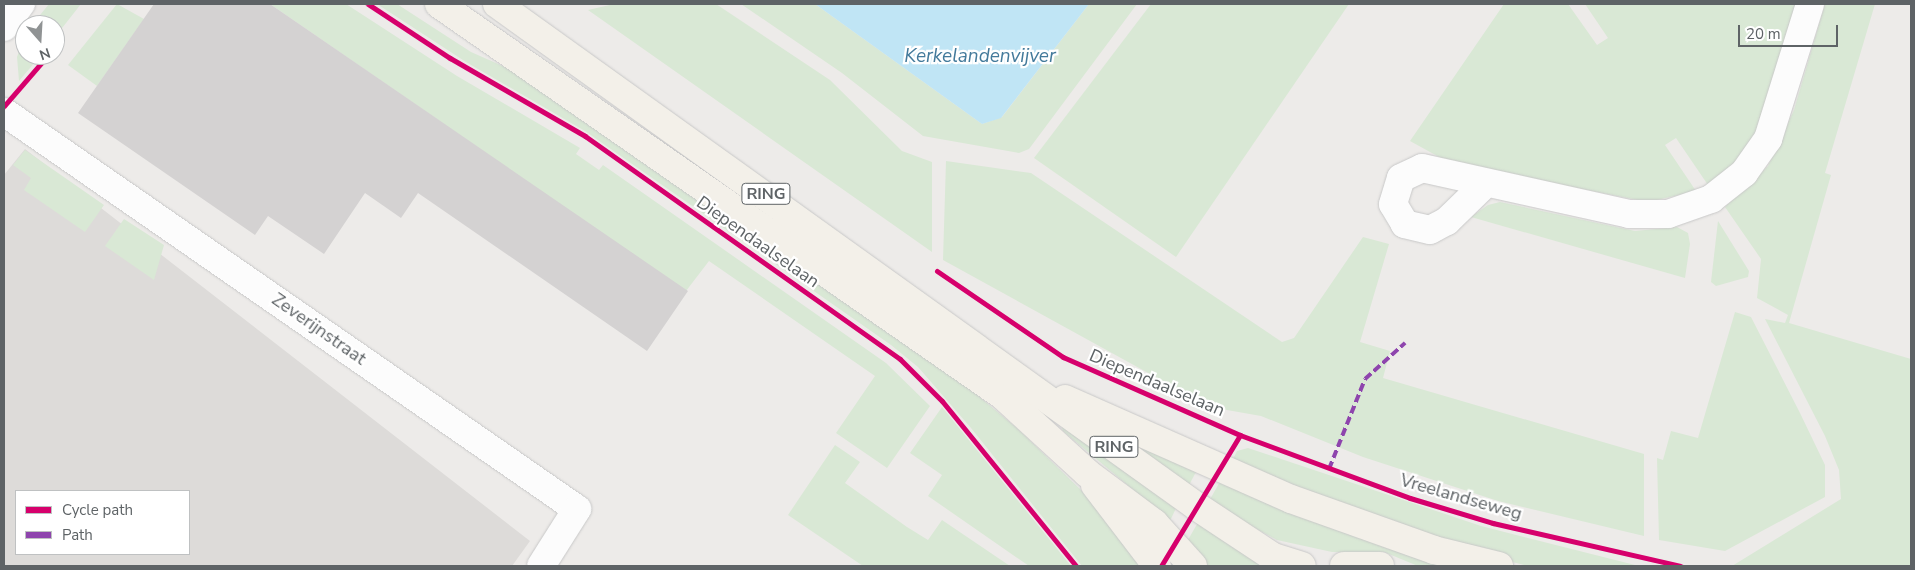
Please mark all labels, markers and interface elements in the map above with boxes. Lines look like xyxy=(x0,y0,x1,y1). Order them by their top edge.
north arrow xyxy=(15,15,65,65)
scale bar xyxy=(1740,15,1840,47)
text: 20 m xyxy=(1746,24,1781,44)
text: N xyxy=(37,43,53,64)
water label: Kerkelandenvijver xyxy=(904,46,1056,68)
road number: RING xyxy=(741,180,791,208)
street label: Diependaalselaan xyxy=(692,192,824,292)
street label: Zeverijnstraat xyxy=(268,289,370,369)
street label: Diependaalselaan xyxy=(1086,345,1228,421)
road number: RING xyxy=(1089,434,1139,461)
street label: Vreelandseweg xyxy=(1398,469,1524,525)
legend xyxy=(15,490,190,555)
text: Cycle path xyxy=(62,500,133,520)
text: Path xyxy=(62,525,93,545)

